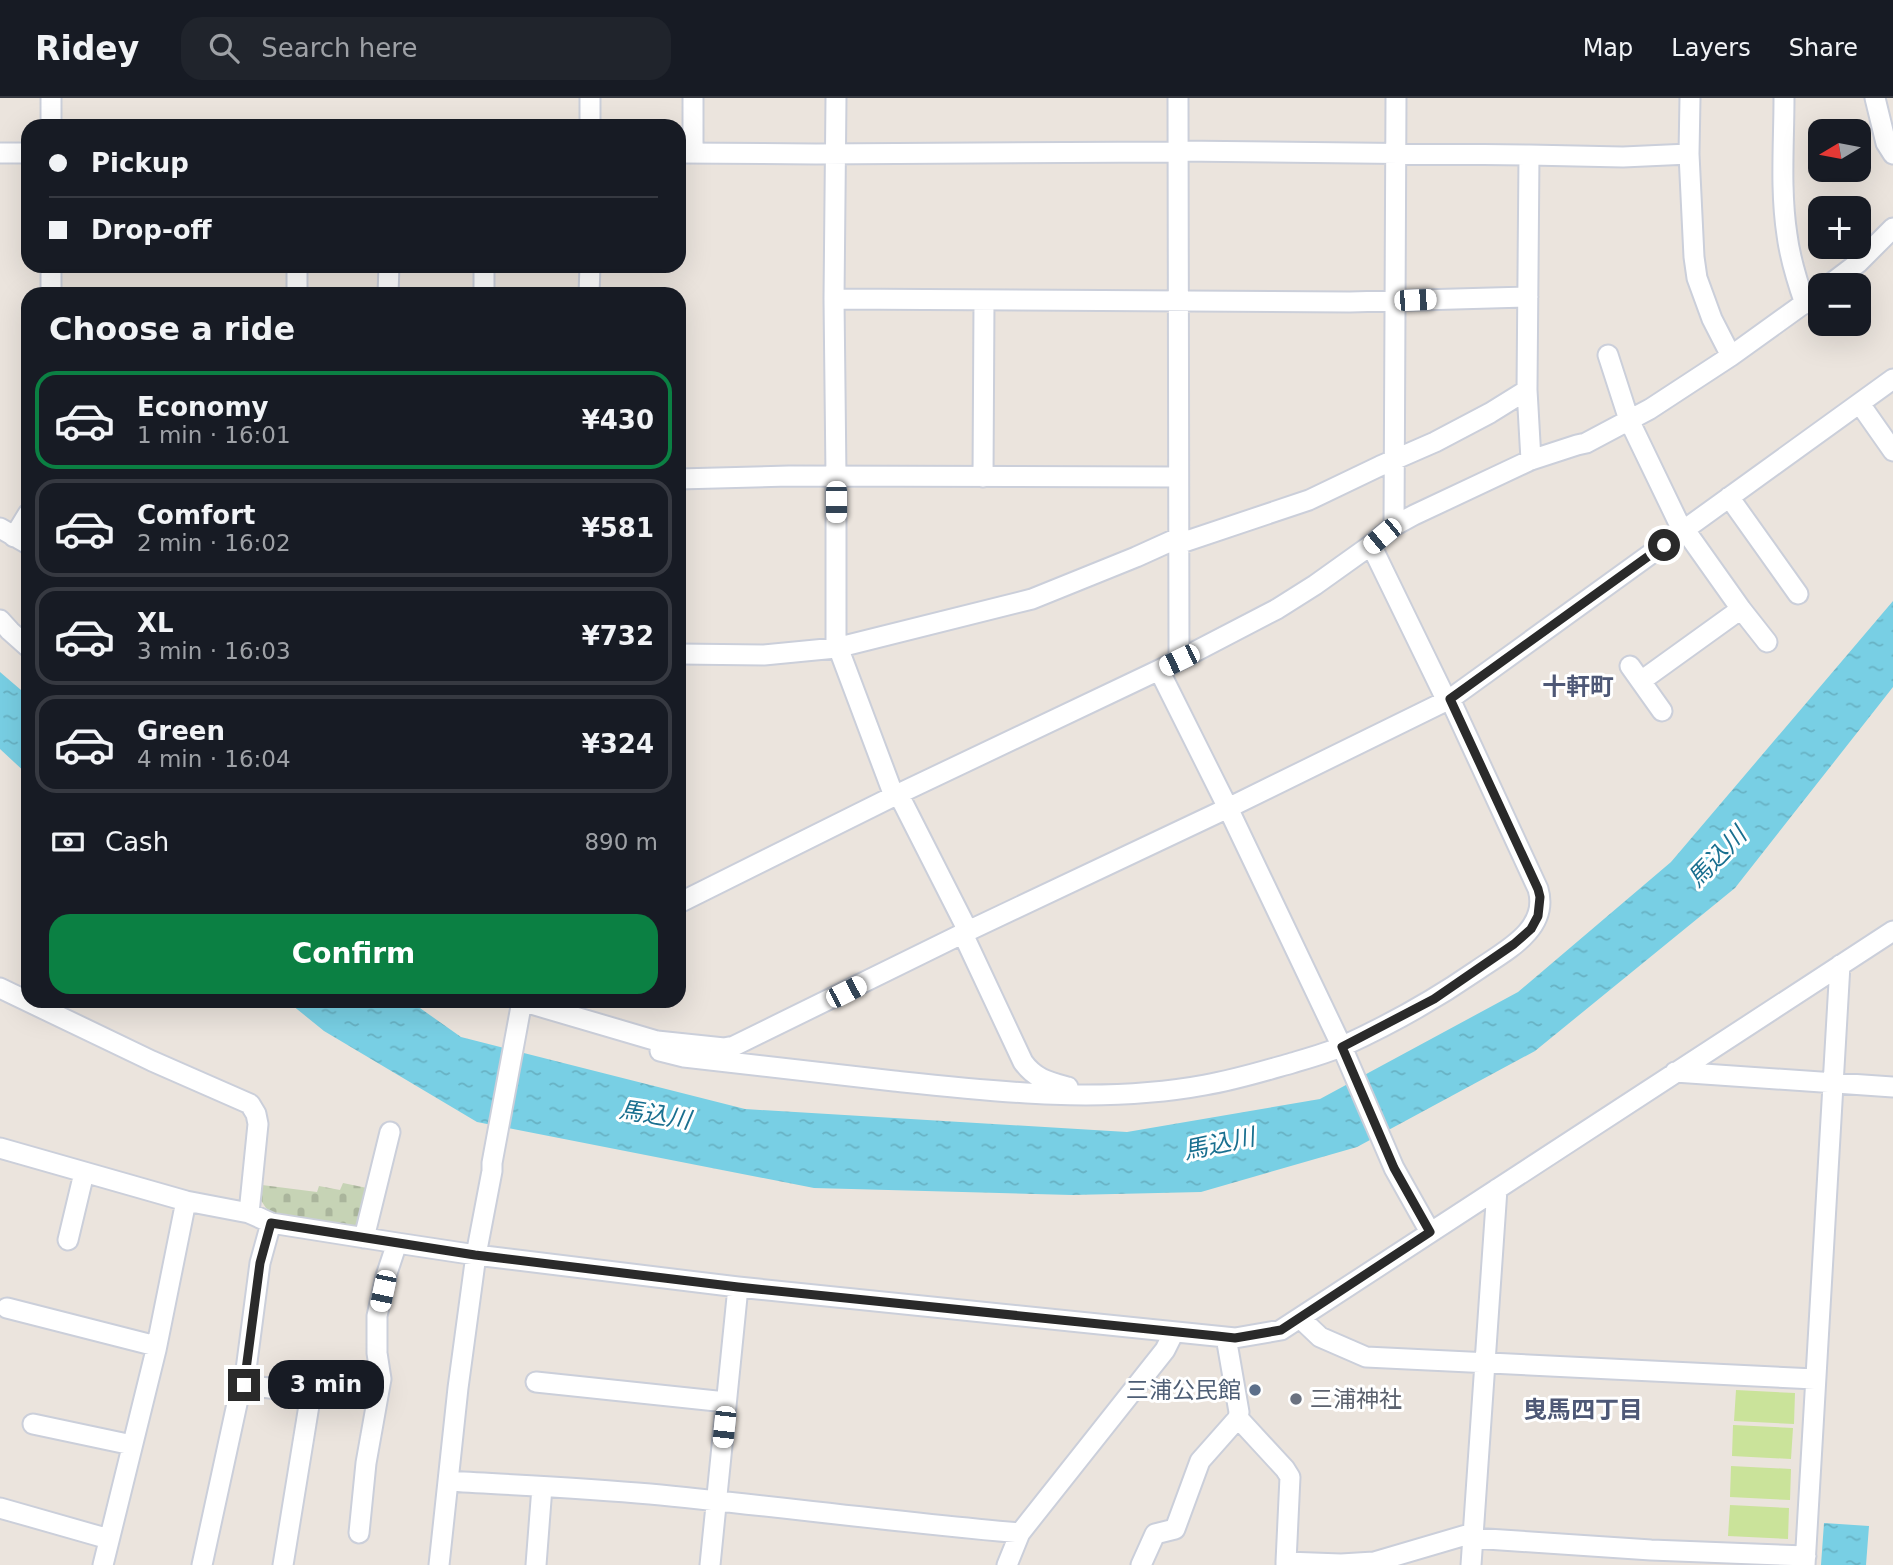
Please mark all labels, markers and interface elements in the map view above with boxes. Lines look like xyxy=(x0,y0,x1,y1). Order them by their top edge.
search box xyxy=(181,17,671,80)
text: Ridey xyxy=(35,29,139,68)
icon: search xyxy=(205,29,243,67)
text: Search here xyxy=(261,33,417,63)
text: Map xyxy=(1583,34,1633,62)
text: Layers xyxy=(1671,34,1751,62)
text: Share xyxy=(1789,34,1858,62)
north arrow xyxy=(1808,119,1871,182)
map controls xyxy=(1808,119,1871,336)
text: Pickup xyxy=(91,148,189,178)
button: + xyxy=(1808,196,1871,259)
text: Drop-off xyxy=(91,215,212,245)
button: − xyxy=(1808,273,1871,336)
car xyxy=(1394,289,1437,311)
text: Choose a ride xyxy=(49,310,295,348)
icon: car xyxy=(53,389,116,452)
text: Economy xyxy=(137,392,268,422)
text: ¥430 xyxy=(582,405,654,435)
text: 1 min · 16:01 xyxy=(137,422,291,448)
car xyxy=(826,481,847,523)
icon: car xyxy=(53,497,116,560)
text: Comfort xyxy=(137,500,255,530)
text: ¥581 xyxy=(582,513,654,543)
car xyxy=(1360,514,1405,558)
route start xyxy=(1648,529,1680,561)
text: 2 min · 16:02 xyxy=(137,530,291,556)
icon: car xyxy=(53,605,116,668)
text: XL xyxy=(137,608,174,638)
text: ¥732 xyxy=(582,621,654,651)
text: 3 min · 16:03 xyxy=(137,638,291,664)
car xyxy=(1156,641,1203,679)
district label: 十軒町 xyxy=(1542,673,1614,701)
icon: car xyxy=(53,713,116,776)
text: Green xyxy=(137,716,225,746)
text: ¥324 xyxy=(582,729,654,759)
text: 4 min · 16:04 xyxy=(137,746,291,772)
water label: 馬込川 xyxy=(1682,819,1754,893)
icon: cash xyxy=(49,823,87,861)
text: Cash xyxy=(105,827,169,857)
text: 890 m xyxy=(584,829,658,855)
button: Confirm xyxy=(49,914,658,994)
car xyxy=(823,973,870,1011)
water label: 馬込川 xyxy=(617,1096,696,1135)
water label: 馬込川 xyxy=(1181,1122,1260,1165)
car xyxy=(369,1268,398,1314)
callout: 3 min xyxy=(268,1360,384,1410)
route end xyxy=(228,1369,260,1401)
text: 3 min xyxy=(290,1371,362,1397)
place label: 三浦公民館 xyxy=(1126,1377,1241,1403)
marker: 三浦公民館 xyxy=(1247,1382,1263,1398)
place label: 三浦神社 xyxy=(1310,1386,1402,1412)
marker: 三浦神社 xyxy=(1288,1391,1304,1407)
district label: 曳馬四丁目 xyxy=(1523,1396,1643,1424)
car xyxy=(712,1405,737,1449)

